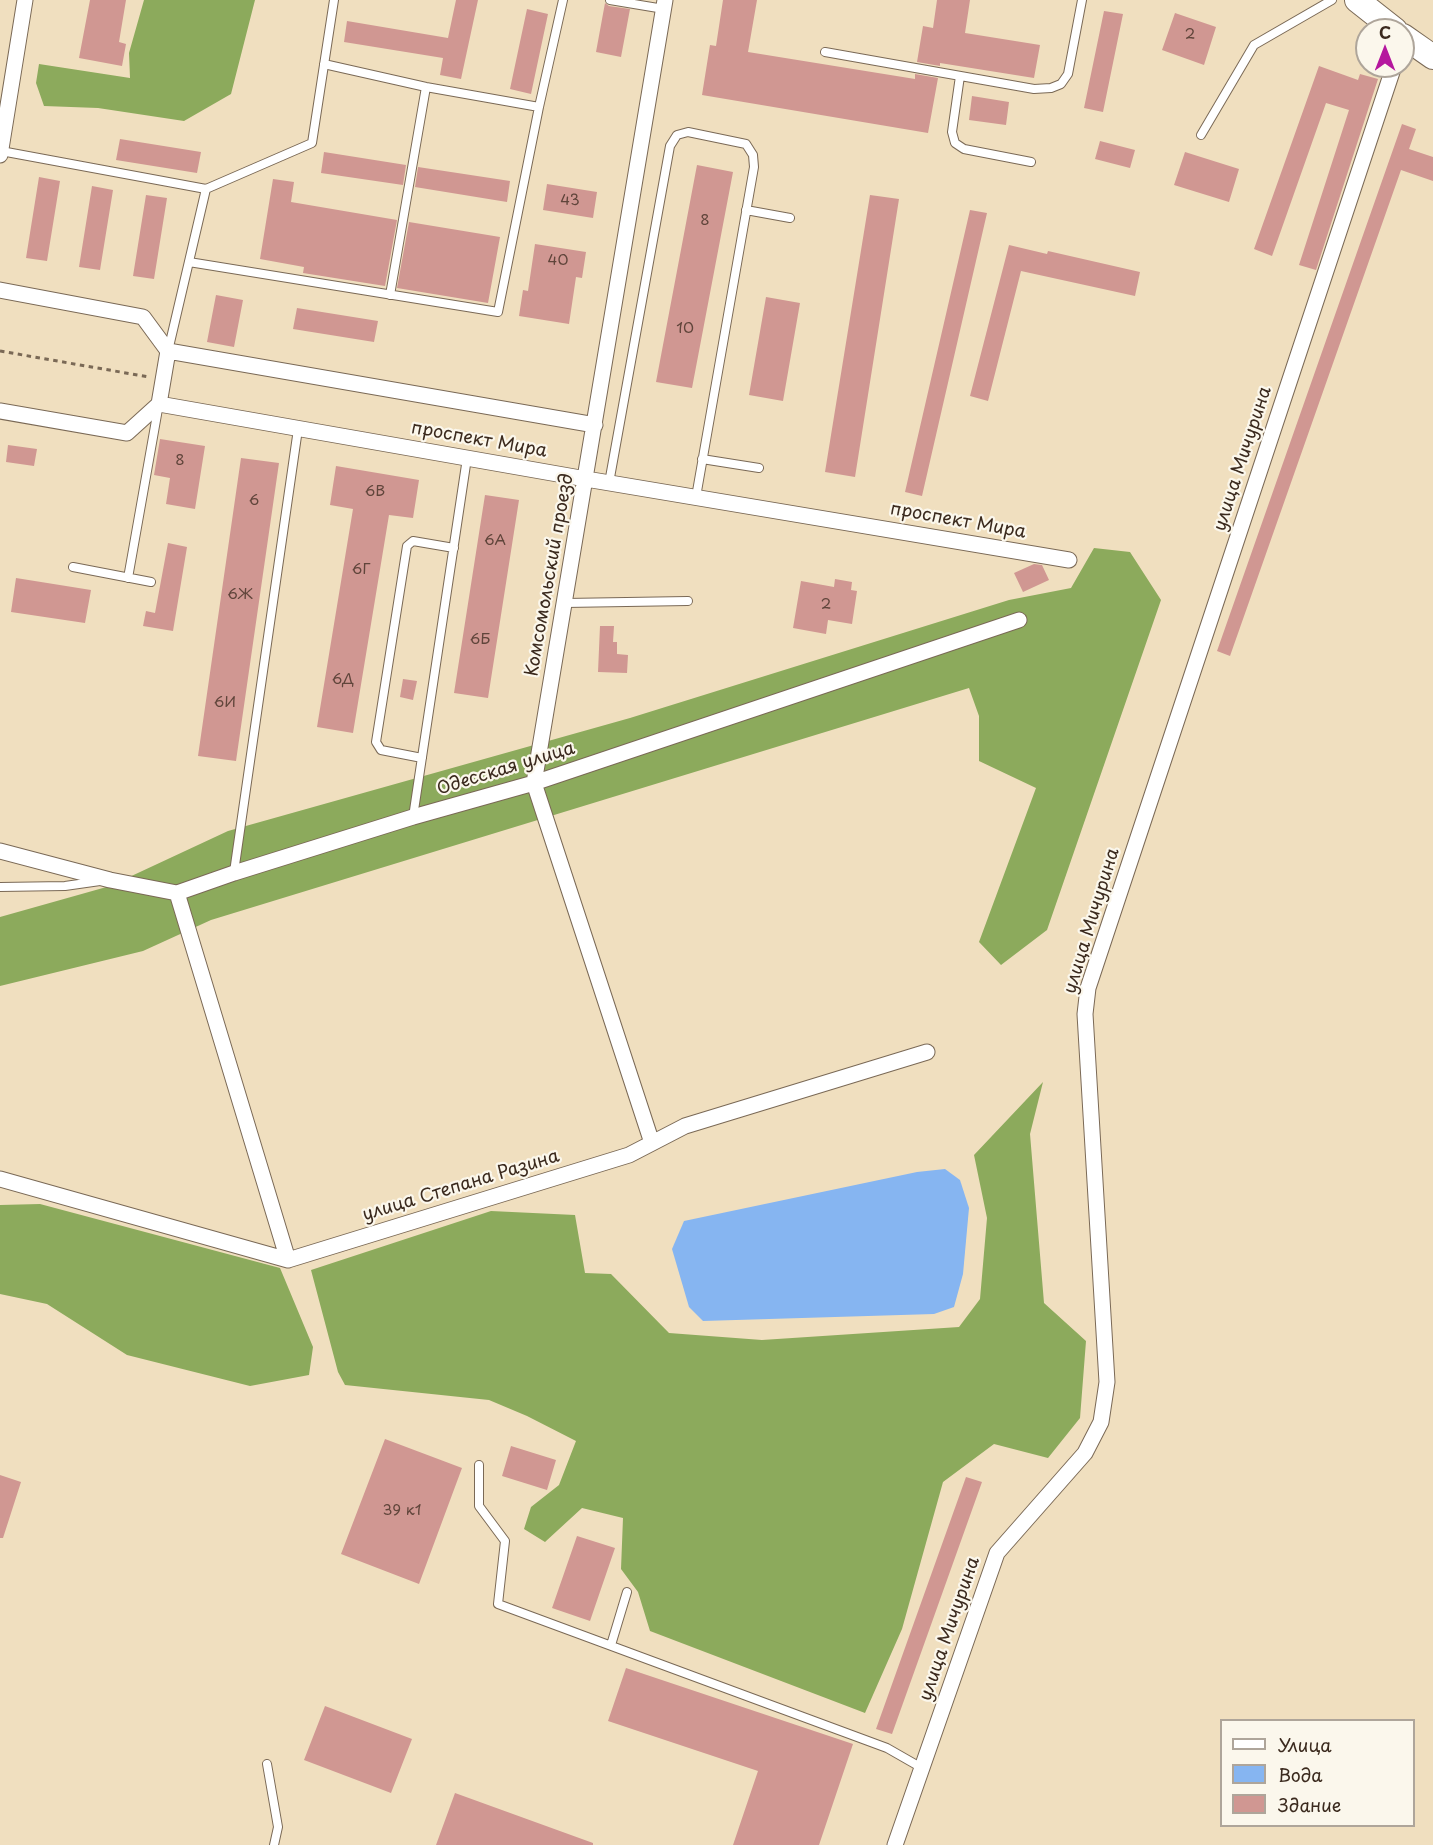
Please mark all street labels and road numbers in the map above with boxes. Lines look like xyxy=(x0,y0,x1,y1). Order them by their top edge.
street label: улица Мичурина xyxy=(1209,384,1277,534)
street label: проспект Мира xyxy=(409,417,549,463)
street label: Комсомольский проезд xyxy=(522,472,578,678)
street label: проспект Мира xyxy=(888,498,1028,544)
street label: Одесская улица xyxy=(434,738,578,800)
street label: улица Мичурина xyxy=(1060,846,1124,996)
street label: улица Степана Разина xyxy=(360,1146,562,1226)
street label: улица Мичурина xyxy=(915,1554,985,1704)

